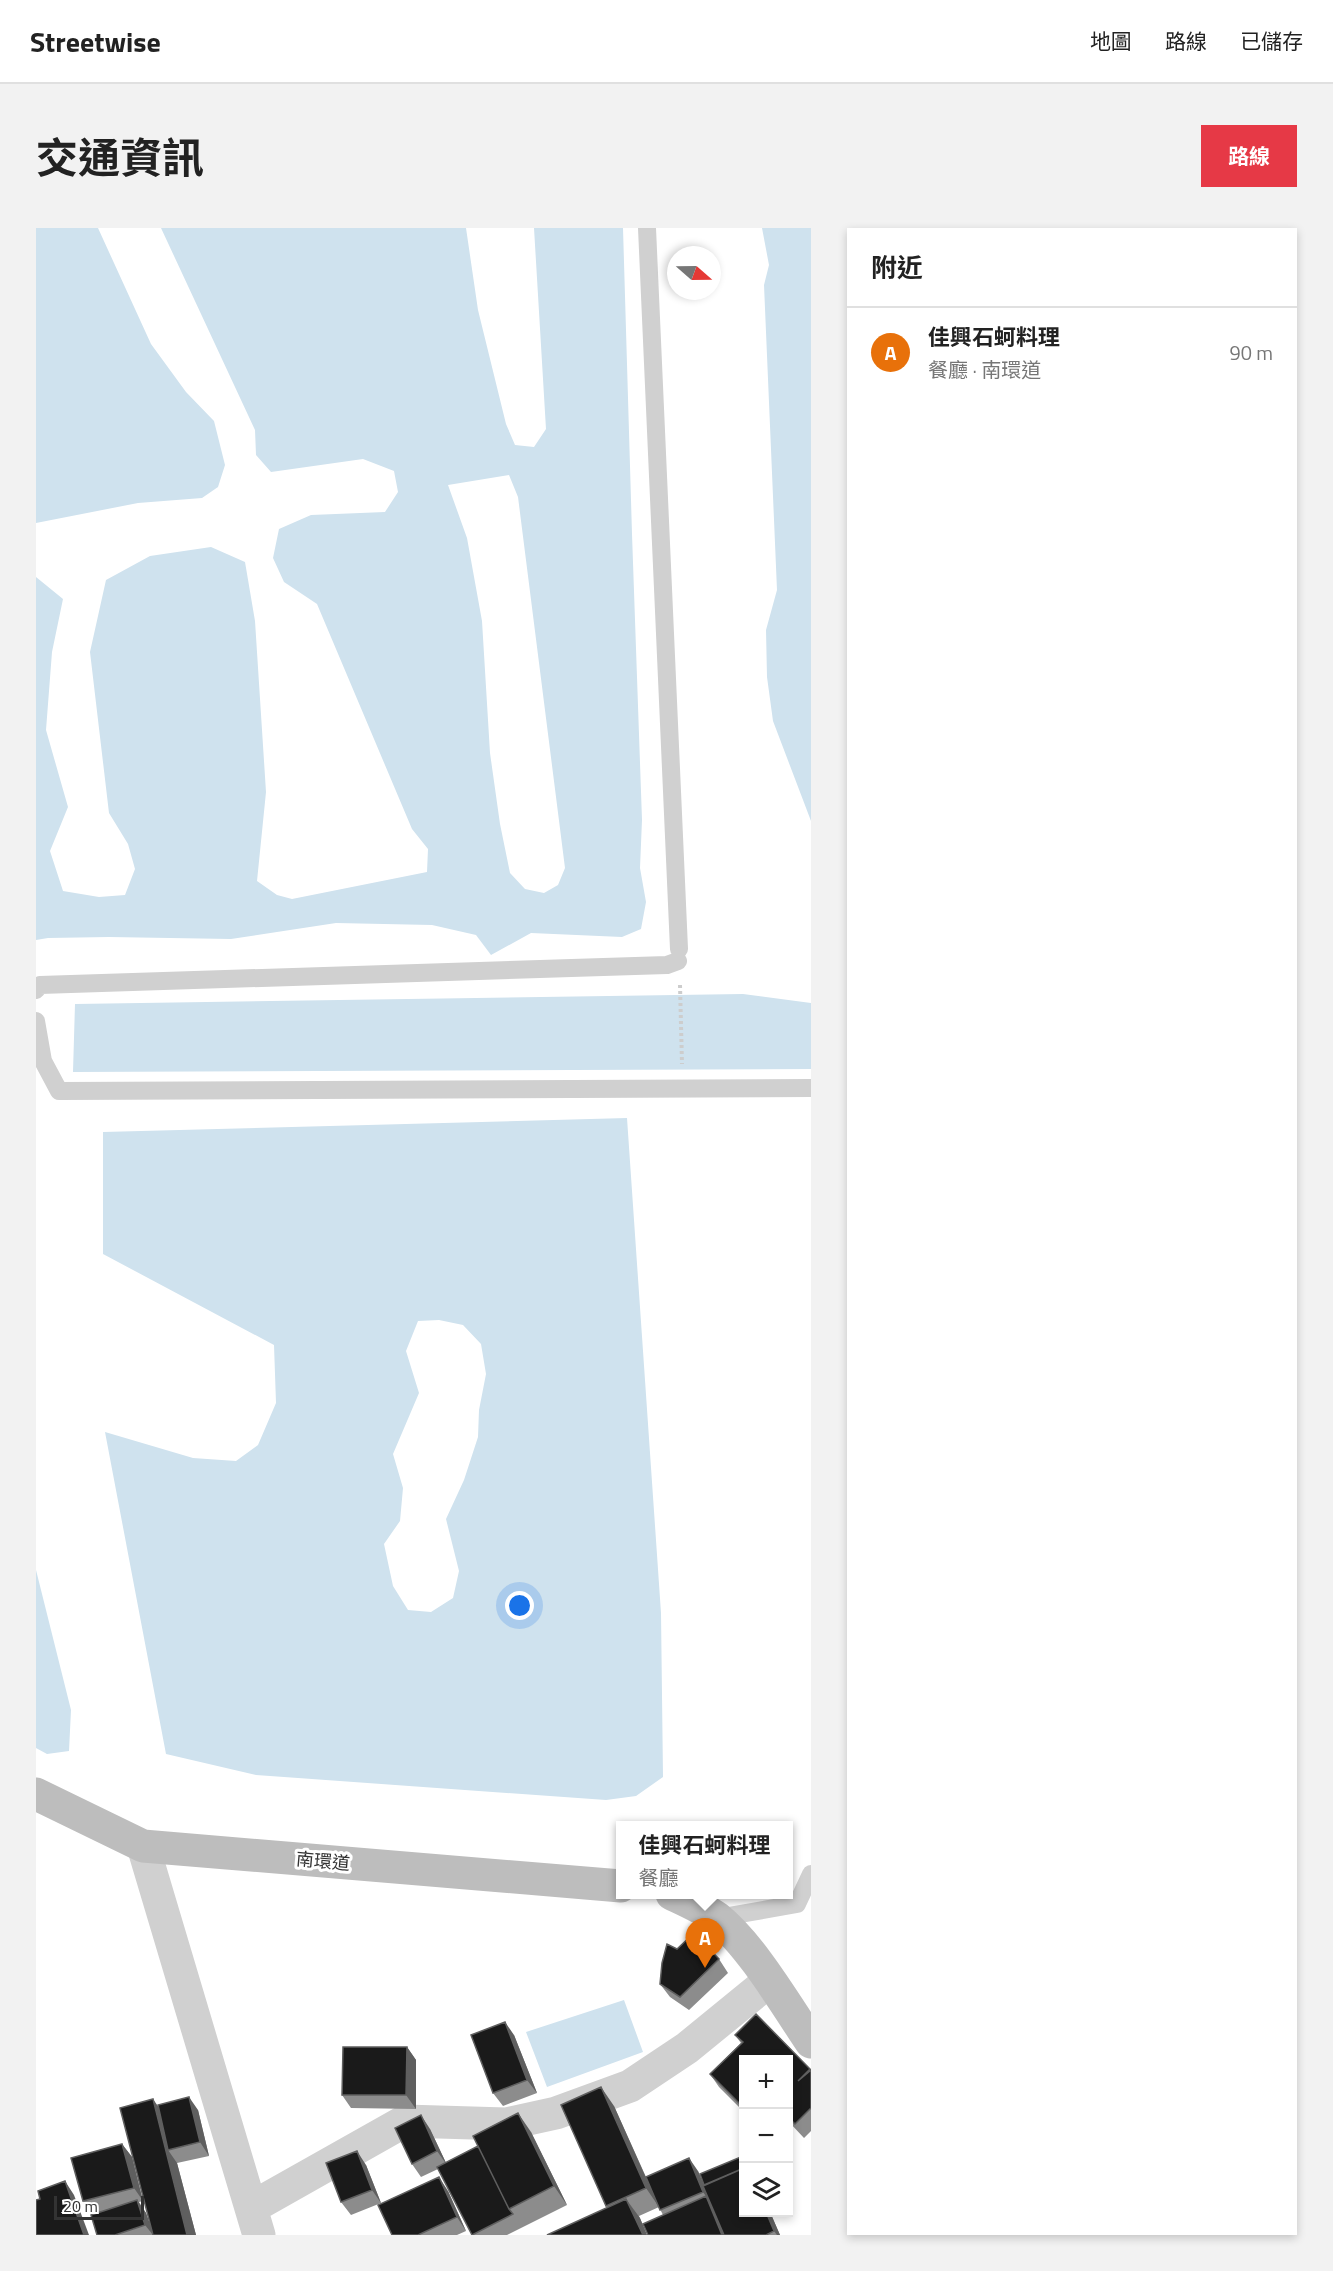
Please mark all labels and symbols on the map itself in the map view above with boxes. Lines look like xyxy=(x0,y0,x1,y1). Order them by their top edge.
north arrow xyxy=(667,246,721,300)
your location xyxy=(505,1591,534,1620)
street label: 南環道 xyxy=(295,1845,351,1877)
pin: A xyxy=(686,1918,724,1968)
scale bar xyxy=(54,2193,144,2220)

